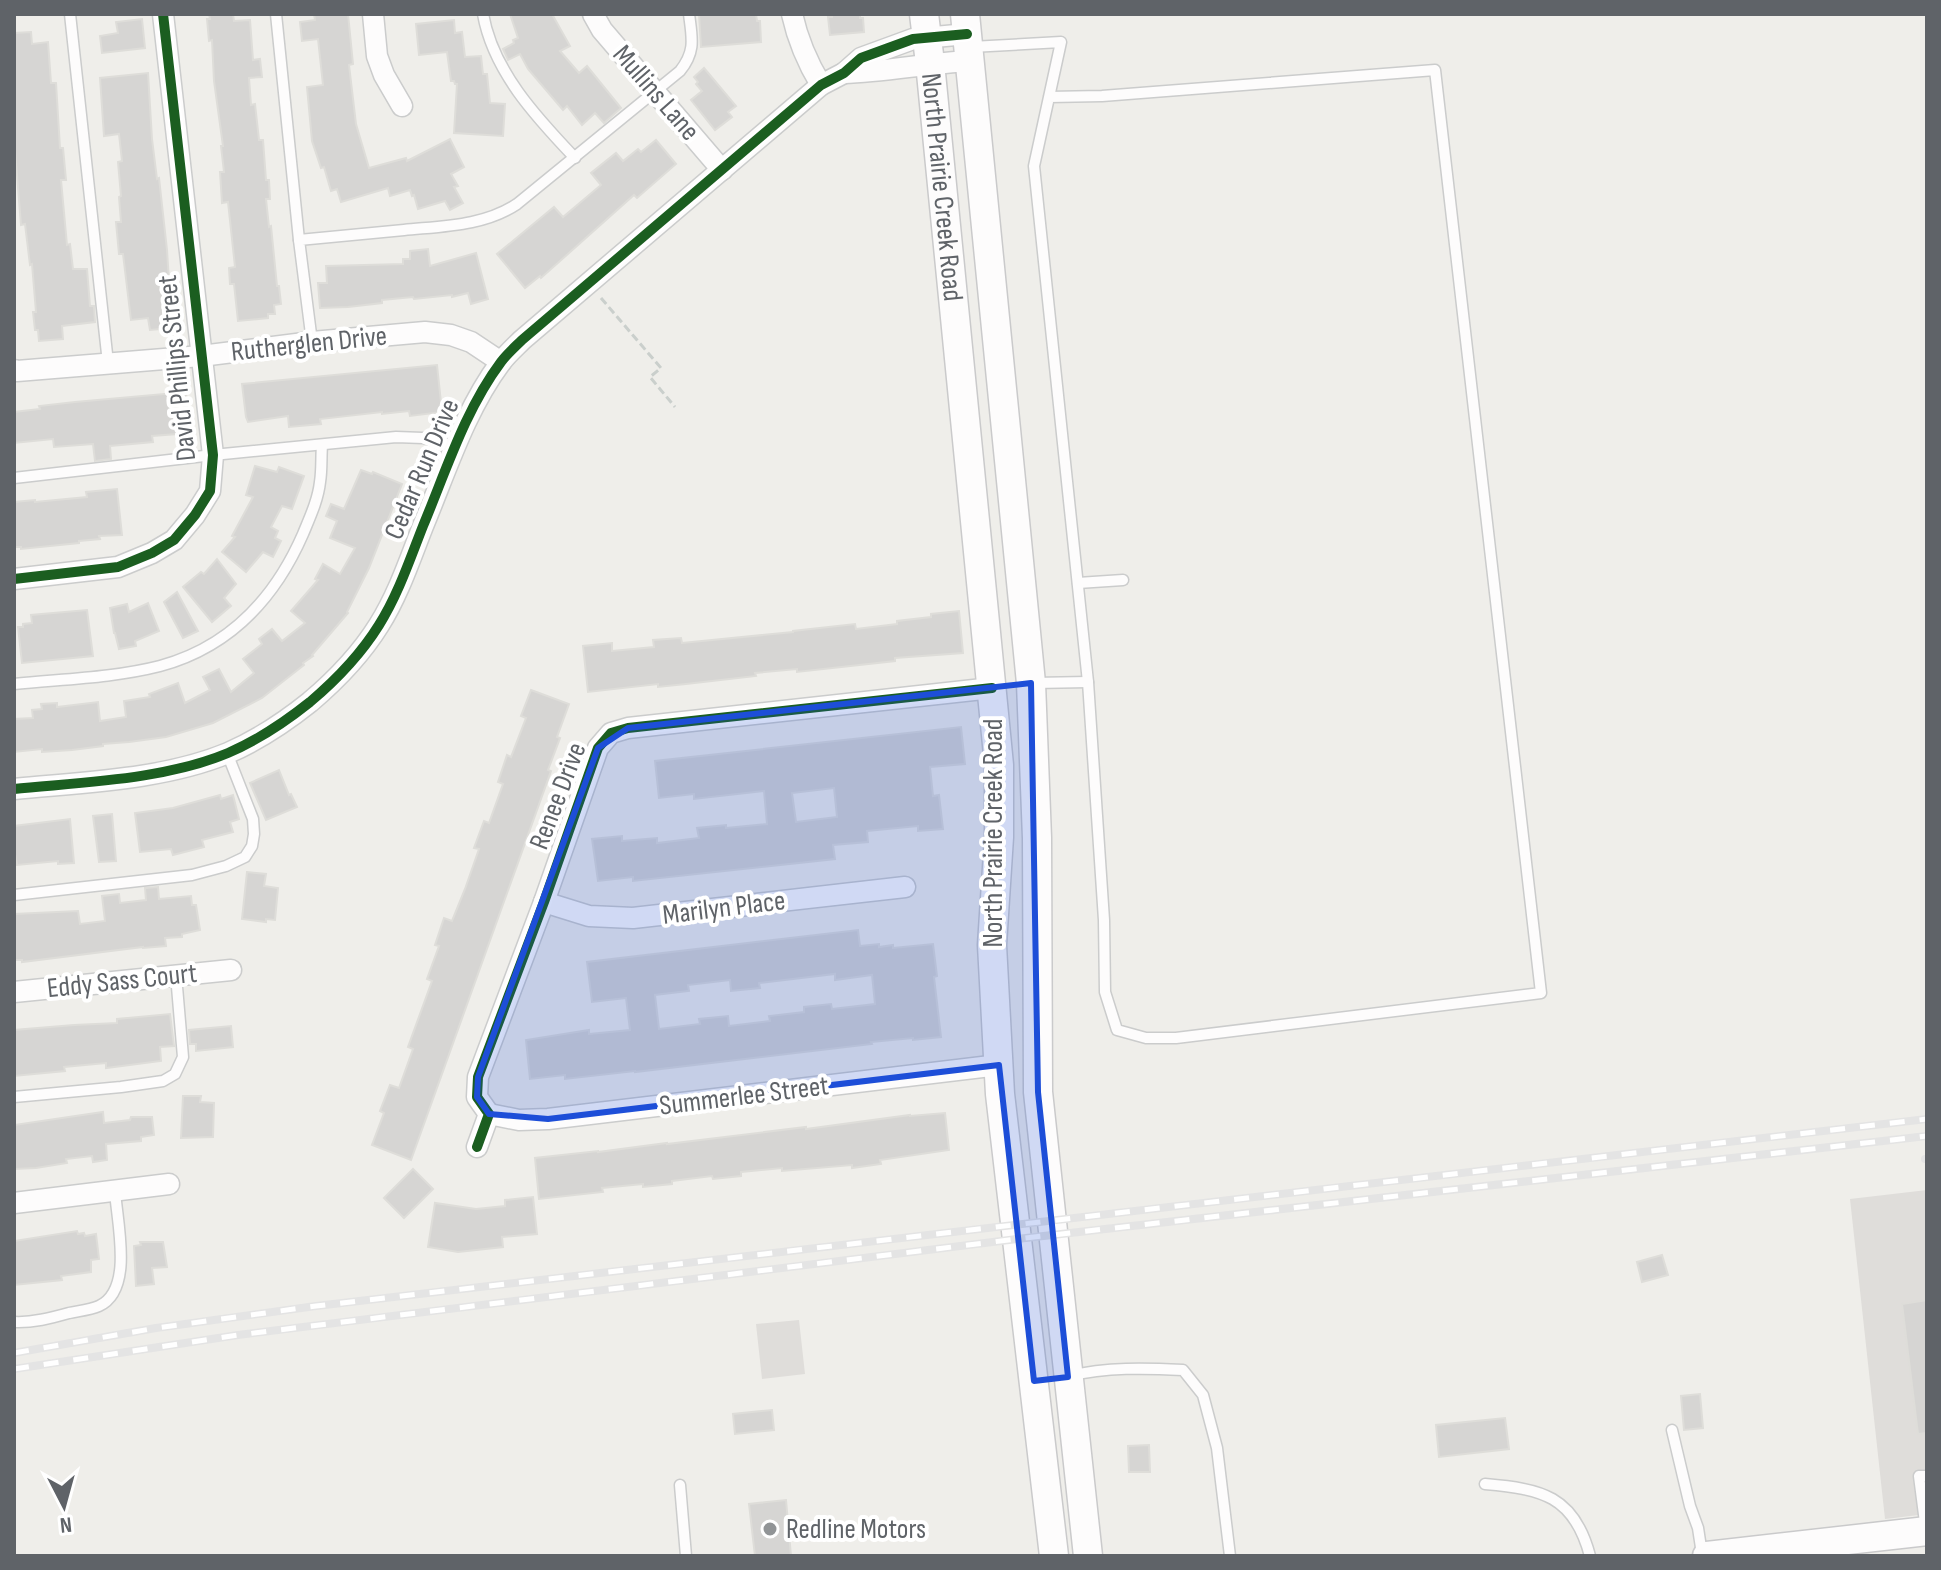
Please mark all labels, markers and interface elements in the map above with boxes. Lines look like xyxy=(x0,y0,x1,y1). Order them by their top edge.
street label: Mullins Lane xyxy=(606,39,706,147)
street label: North Prairie Creek Road xyxy=(915,71,970,303)
street label: David Phillips Street xyxy=(151,273,203,463)
street label: Rutherglen Drive xyxy=(229,319,389,369)
street label: Cedar Run Drive xyxy=(378,394,466,544)
street label: North Prairie Creek Road xyxy=(977,719,1010,947)
street label: Renee Drive xyxy=(523,738,593,854)
street label: Marilyn Place xyxy=(661,884,787,932)
street label: Eddy Sass Court xyxy=(45,957,199,1005)
street label: Summerlee Street xyxy=(658,1069,830,1123)
north arrow xyxy=(24,1466,104,1546)
text: N xyxy=(59,1510,73,1538)
place label: Redline Motors xyxy=(786,1513,926,1546)
marker: Redline Motors xyxy=(761,1520,779,1538)

